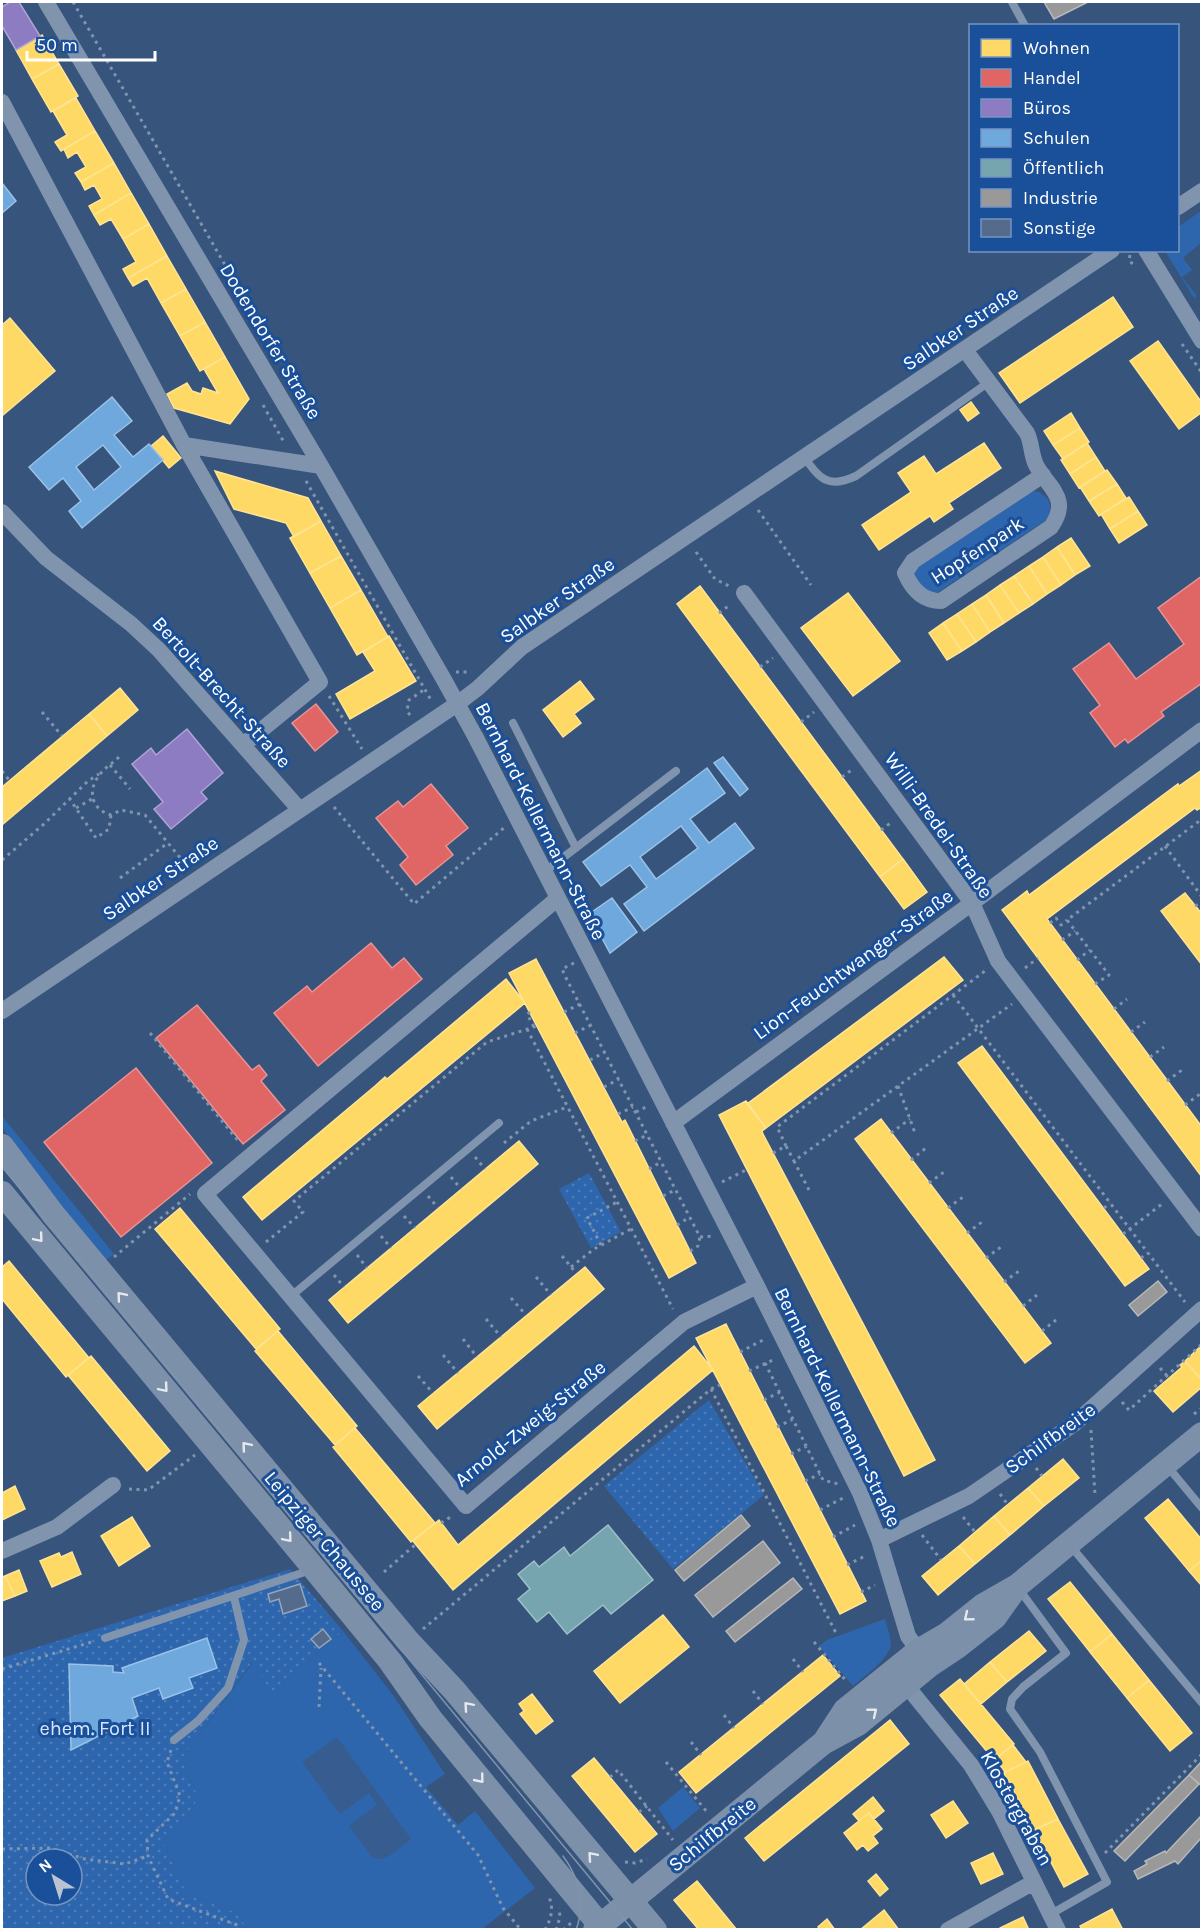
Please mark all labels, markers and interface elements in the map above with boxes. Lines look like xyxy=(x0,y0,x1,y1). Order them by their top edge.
scale bar xyxy=(27,24,154,62)
legend xyxy=(969,24,1179,252)
text: 50 m xyxy=(36,34,78,56)
text: Wohnen xyxy=(1023,37,1090,59)
text: Handel xyxy=(1023,67,1081,89)
text: Büros xyxy=(1023,97,1071,119)
text: Schulen xyxy=(1023,127,1090,149)
text: Öffentlich xyxy=(1023,157,1104,179)
text: Industrie xyxy=(1023,187,1098,209)
text: Sonstige xyxy=(1023,217,1096,239)
street label: Dodendorfer Straße xyxy=(215,259,326,423)
street label: Salbker Straße xyxy=(898,281,1022,376)
street label: Hopfenpark xyxy=(926,512,1028,589)
street label: Salbker Straße xyxy=(496,552,619,648)
street label: Bertolt-Brecht-Straße xyxy=(148,612,296,773)
street label: Bernhard-Kellermann-Straße xyxy=(471,699,611,944)
street label: Willi-Bredel-Straße xyxy=(880,748,998,903)
street label: Salbker Straße xyxy=(98,831,222,926)
street label: Lion-Feuchtwanger-Straße xyxy=(749,884,958,1045)
one-way arrow xyxy=(32,1231,43,1242)
street label: Bernhard-Kellermann-Straße xyxy=(769,1284,906,1531)
one-way arrow xyxy=(117,1292,128,1303)
street label: Arnold-Zweig-Straße xyxy=(450,1356,610,1491)
one-way arrow xyxy=(156,1381,167,1392)
street label: Schilfbreite xyxy=(1001,1398,1100,1479)
one-way arrow xyxy=(242,1442,253,1453)
street label: Leipziger Chaussee xyxy=(259,1467,390,1616)
one-way arrow xyxy=(281,1531,292,1542)
one-way arrow xyxy=(964,1610,975,1621)
one-way arrow xyxy=(464,1702,475,1713)
one-way arrow xyxy=(866,1708,877,1719)
park label: ehem. Fort II xyxy=(39,1717,151,1740)
street label: Klostergraben xyxy=(976,1747,1058,1870)
one-way arrow xyxy=(473,1772,484,1783)
street label: Schilfbreite xyxy=(664,1792,761,1877)
north arrow xyxy=(24,1847,84,1907)
one-way arrow xyxy=(589,1852,600,1863)
text: N xyxy=(35,1855,55,1877)

